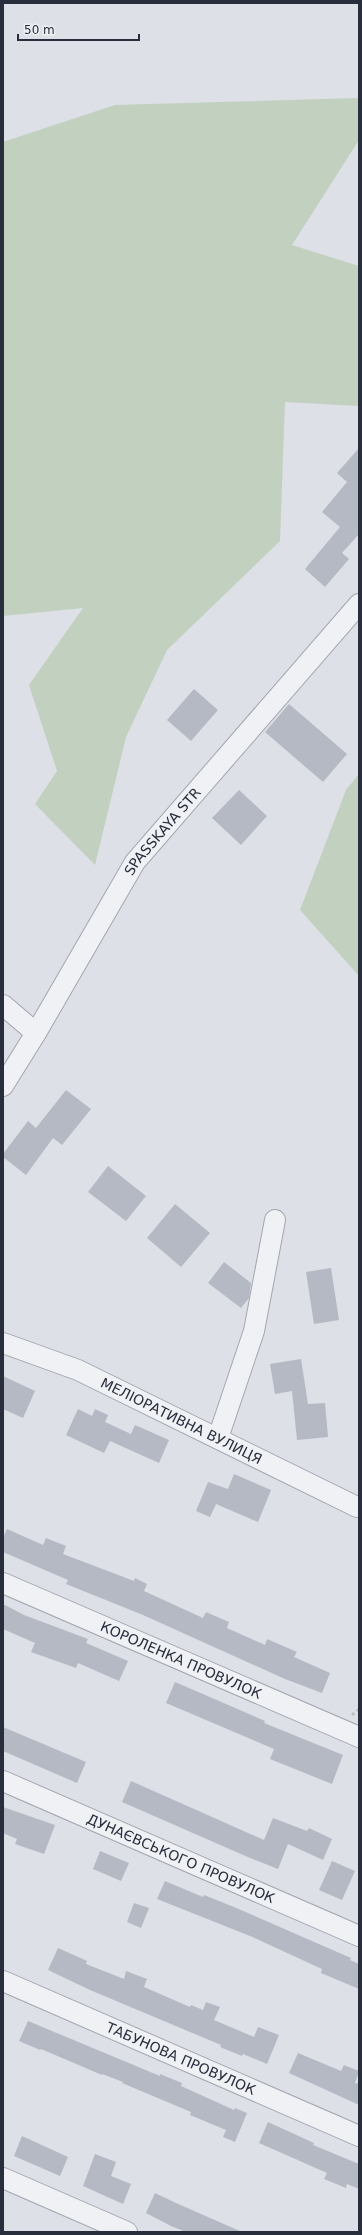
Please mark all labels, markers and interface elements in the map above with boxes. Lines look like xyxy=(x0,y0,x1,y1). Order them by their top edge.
scale bar xyxy=(18,16,139,42)
text: 50 m xyxy=(24,23,55,37)
street label: SPASSKAYA STR xyxy=(121,784,204,878)
street label: МЕЛІОРАТИВНА ВУЛИЦЯ xyxy=(98,1374,265,1467)
street label: КОРОЛЕНКА ПРОВУЛОК xyxy=(98,1618,264,1702)
street label: ДУНАЄВСЬКОГО ПРОВУЛОК xyxy=(85,1811,277,1906)
street label: ТАБУНОВА ПРОВУЛОК xyxy=(103,2019,258,2098)

